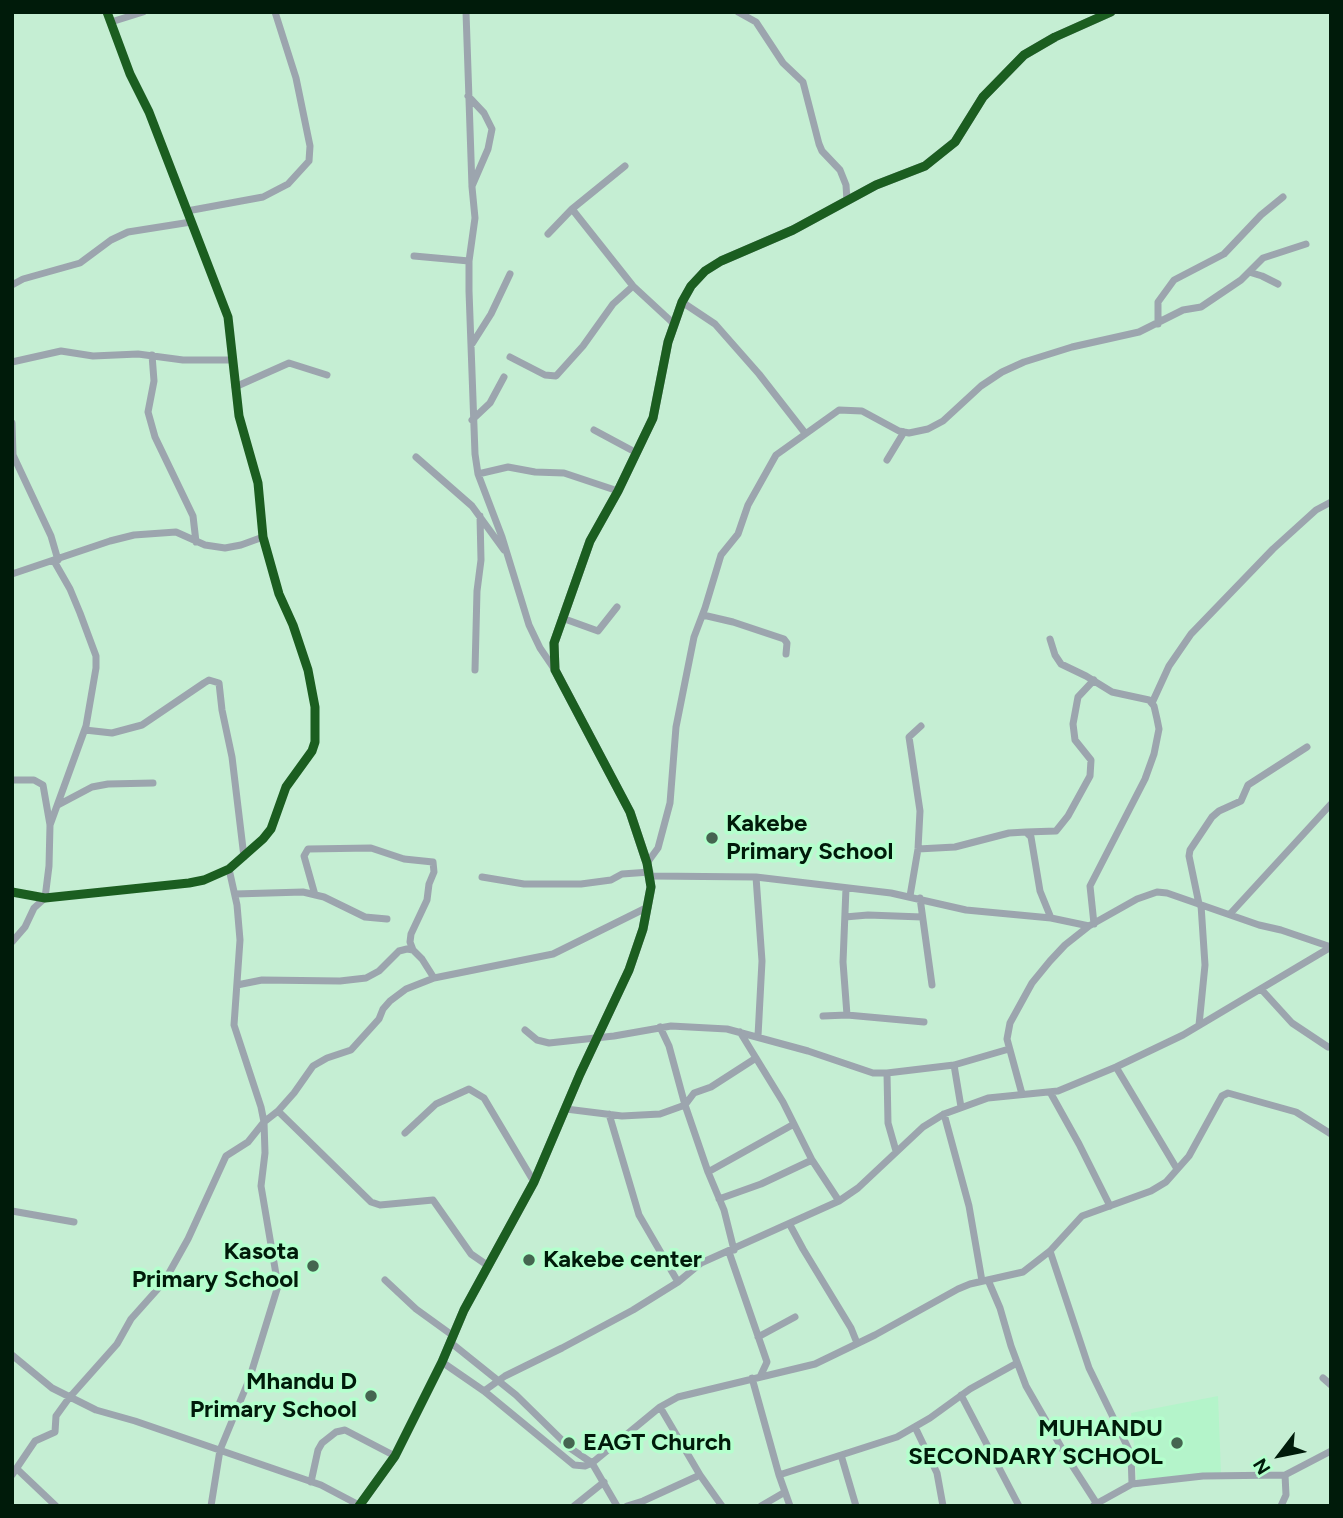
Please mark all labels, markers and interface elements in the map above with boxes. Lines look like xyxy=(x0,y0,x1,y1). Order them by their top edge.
place label: Kakebe Primary School xyxy=(726,810,893,866)
marker: Kakebe Primary School xyxy=(704,830,720,846)
place label: Kasota Primary School xyxy=(132,1238,299,1294)
place label: Kakebe center xyxy=(543,1246,702,1274)
marker: Kakebe center xyxy=(521,1252,537,1268)
marker: Kasota Primary School xyxy=(305,1258,321,1274)
place label: Mhandu D Primary School xyxy=(190,1368,357,1424)
marker: Mhandu D Primary School xyxy=(363,1388,379,1404)
place label: MUHANDU SECONDARY SCHOOL xyxy=(908,1415,1163,1471)
north arrow xyxy=(1245,1420,1315,1490)
place label: EAGT Church xyxy=(583,1429,732,1457)
marker: EAGT Church xyxy=(561,1435,577,1451)
marker: MUHANDU SECONDARY SCHOOL xyxy=(1169,1435,1185,1451)
text: N xyxy=(1248,1454,1275,1479)

